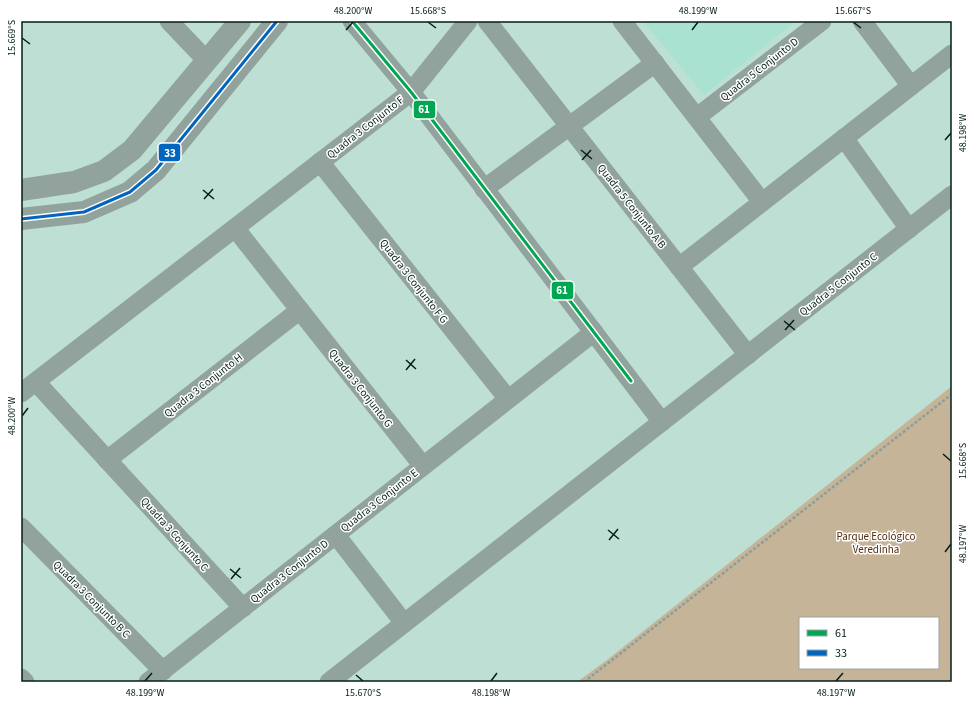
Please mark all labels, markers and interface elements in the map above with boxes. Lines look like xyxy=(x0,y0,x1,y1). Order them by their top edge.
text: 48.200°W xyxy=(334,4,372,18)
text: 15.668°S xyxy=(410,4,446,18)
text: 48.199°W xyxy=(679,4,717,18)
text: 15.667°S xyxy=(835,4,871,18)
text: 15.669°S xyxy=(5,20,19,56)
street label: Quadra 5 Conjunto D xyxy=(717,34,802,105)
street label: Quadra 3 Conjunto F xyxy=(324,92,407,162)
line badge: 61 xyxy=(413,100,436,119)
text: 61 xyxy=(418,102,430,117)
text: 48.198°W xyxy=(956,114,970,152)
line badge: 33 xyxy=(158,143,181,162)
text: 33 xyxy=(164,146,176,161)
street label: Quadra 5 Conjunto A B xyxy=(594,161,670,252)
street label: Quadra 3 Conjunto F G xyxy=(376,236,451,327)
street label: Quadra 5 Conjunto C xyxy=(796,249,880,320)
line badge: 61 xyxy=(551,281,574,300)
text: 61 xyxy=(556,283,568,298)
street label: Quadra 3 Conjunto G xyxy=(325,346,396,431)
street label: Quadra 3 Conjunto H xyxy=(161,350,246,421)
text: 48.200°W xyxy=(5,397,19,435)
text: 15.668°S xyxy=(956,443,970,479)
street label: Quadra 3 Conjunto E xyxy=(337,465,421,535)
street label: Quadra 3 Conjunto C xyxy=(137,494,212,575)
text: 48.197°W xyxy=(956,525,970,563)
park label: Parque Ecológico Veredinha xyxy=(837,529,916,557)
street label: Quadra 3 Conjunto D xyxy=(247,536,332,607)
street label: Quadra 3 Conjunto B C xyxy=(50,557,134,641)
legend xyxy=(799,617,939,669)
text: 61 xyxy=(835,625,847,642)
text: 33 xyxy=(835,645,847,662)
text: 48.199°W xyxy=(126,686,164,700)
text: 15.670°S xyxy=(345,686,381,700)
text: 48.198°W xyxy=(472,686,510,700)
text: 48.197°W xyxy=(817,686,855,700)

